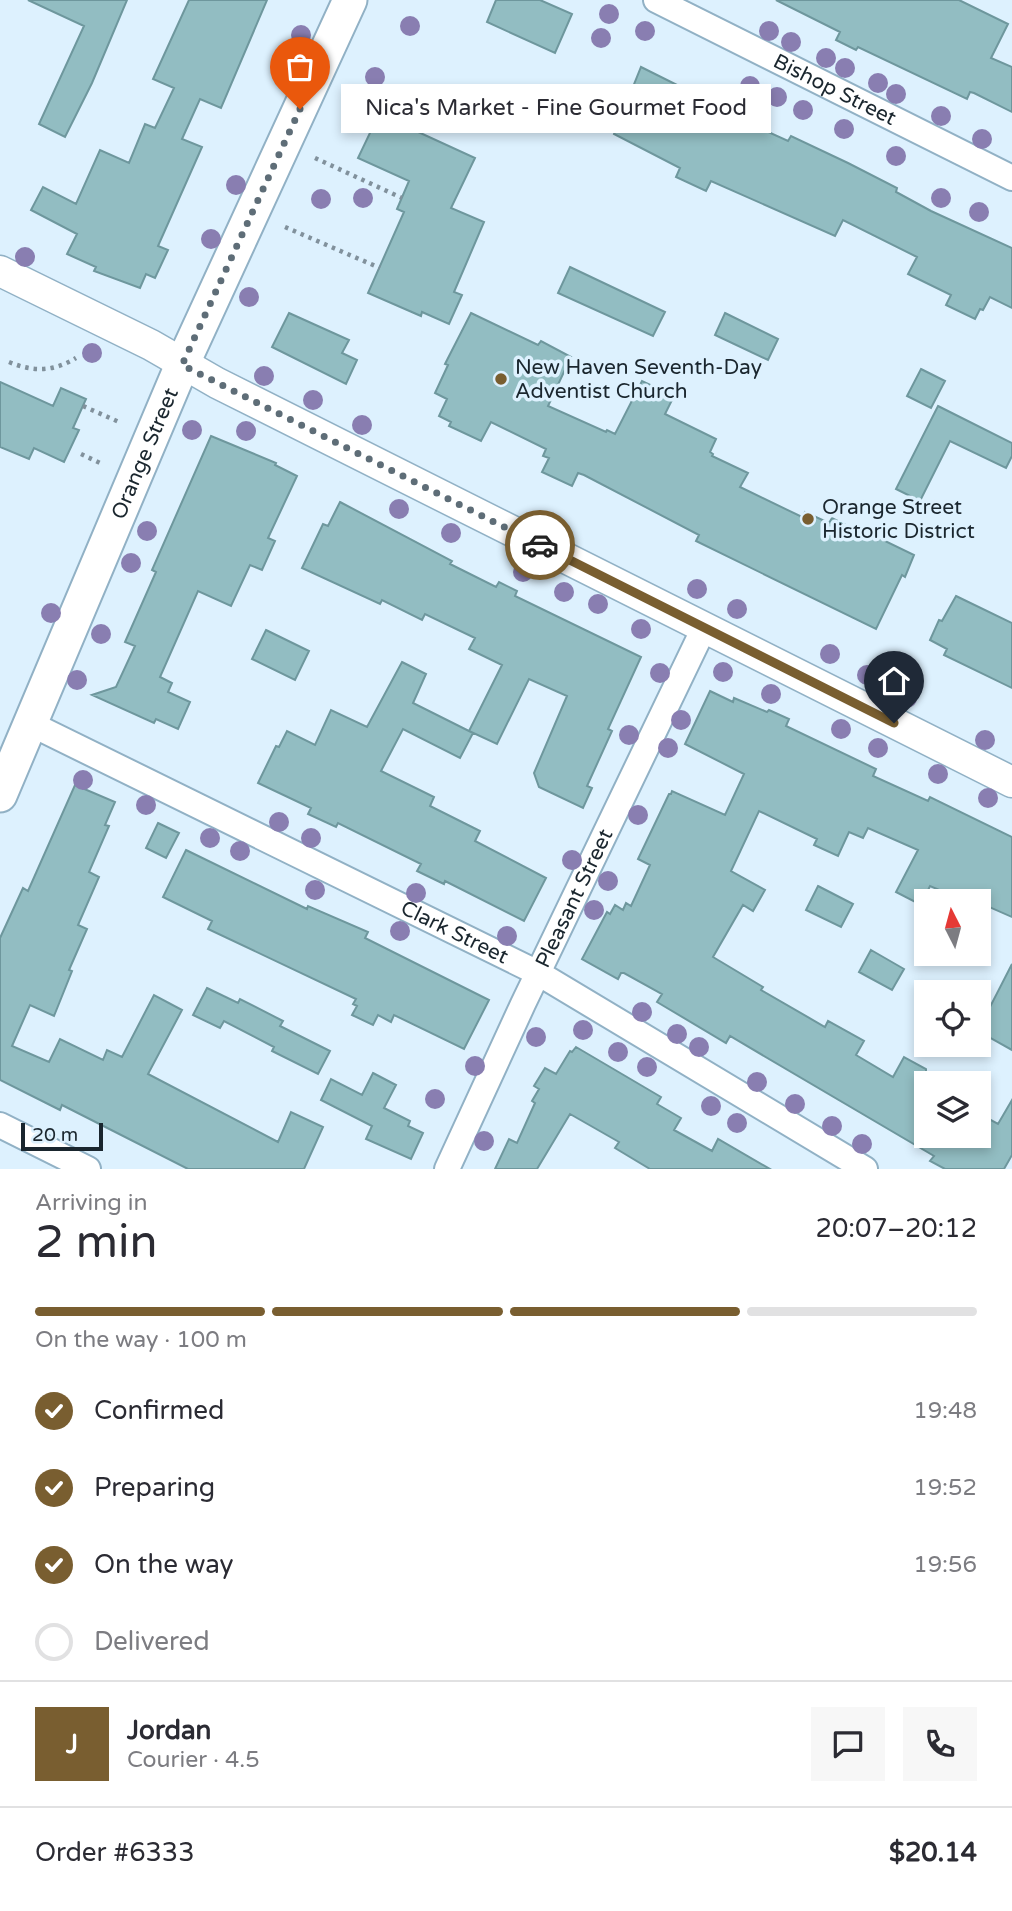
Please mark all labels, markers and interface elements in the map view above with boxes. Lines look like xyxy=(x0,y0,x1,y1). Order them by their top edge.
pin xyxy=(270,37,330,109)
icon: bag xyxy=(281,48,319,86)
street label: Bishop Street xyxy=(769,48,900,131)
callout: Nica's Market - Fine Gourmet Food xyxy=(342,84,772,134)
text: Nica's Market - Fine Gourmet Food xyxy=(365,94,747,122)
place label: New Haven Seventh-Day Adventist Church xyxy=(515,355,762,404)
marker: New Haven Seventh-Day Adventist Church xyxy=(493,371,509,387)
street label: Orange Street xyxy=(106,384,183,523)
place label: Orange Street Historic District xyxy=(822,495,975,544)
courier xyxy=(505,510,575,580)
marker: Orange Street Historic District xyxy=(800,511,816,527)
icon: car xyxy=(521,526,559,564)
pin xyxy=(864,651,924,723)
icon: home xyxy=(875,662,913,700)
street label: Pleasant Street xyxy=(530,825,618,972)
north arrow xyxy=(914,889,990,966)
map controls xyxy=(914,889,991,1148)
street label: Clark Street xyxy=(397,895,513,969)
button: locate xyxy=(914,980,991,1057)
button: layers xyxy=(914,1071,991,1148)
scale bar xyxy=(21,1120,103,1152)
text: 20 m xyxy=(32,1124,78,1146)
text: Arriving in xyxy=(35,1189,148,1217)
text: 20:07–20:12 xyxy=(816,1213,977,1244)
text: 2 min xyxy=(35,1215,158,1270)
text: On the way · 100 m xyxy=(35,1326,247,1354)
icon: check xyxy=(35,1392,73,1430)
text: Confirmed xyxy=(94,1395,224,1426)
text: 19:48 xyxy=(913,1397,977,1425)
icon: check xyxy=(35,1469,73,1507)
text: Preparing xyxy=(94,1472,215,1503)
text: 19:52 xyxy=(913,1474,977,1502)
icon: check xyxy=(35,1546,73,1584)
text: On the way xyxy=(94,1549,234,1580)
text: 19:56 xyxy=(913,1551,977,1579)
text: Delivered xyxy=(94,1626,210,1657)
button: chat xyxy=(811,1707,885,1781)
button: phone xyxy=(903,1707,977,1781)
text: Jordan xyxy=(127,1715,211,1746)
text: J xyxy=(66,1729,78,1760)
text: Courier · 4.5 xyxy=(127,1746,260,1774)
text: Order #6333 xyxy=(35,1837,195,1868)
text: $20.14 xyxy=(889,1837,977,1868)

